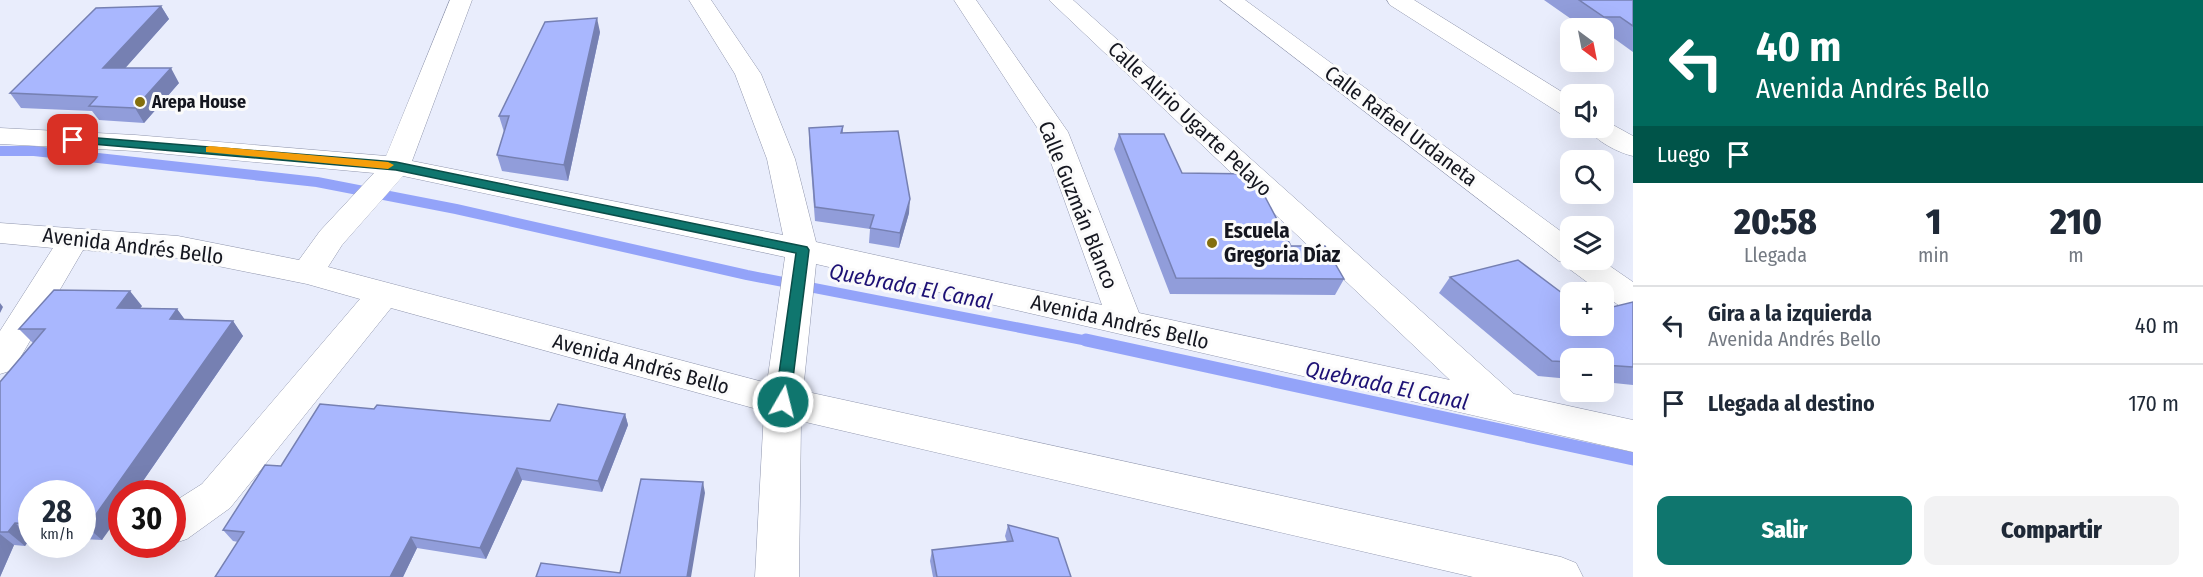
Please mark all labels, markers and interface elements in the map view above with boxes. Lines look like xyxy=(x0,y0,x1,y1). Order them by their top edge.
north arrow xyxy=(1560,18,1614,72)
map controls xyxy=(1560,18,1614,402)
text: 40 m xyxy=(1756,22,1841,72)
icon: left xyxy=(1657,24,1735,102)
street label: Calle Alirio Ugarte Pelayo xyxy=(1102,36,1278,202)
street label: Calle Rafael Urdaneta xyxy=(1319,60,1483,192)
text: Avenida Andrés Bello xyxy=(1756,73,1990,105)
button: sound xyxy=(1560,84,1614,138)
place label: Arepa House xyxy=(151,91,246,113)
marker: Arepa House xyxy=(133,95,147,109)
pin xyxy=(47,114,98,165)
street label: Calle Guzmán Blanco xyxy=(1033,117,1123,293)
icon: arrive xyxy=(56,123,89,156)
icon: arrive xyxy=(1722,138,1755,171)
text: Luego xyxy=(1657,141,1710,168)
button: search xyxy=(1560,150,1614,204)
text: 20:58 xyxy=(1734,200,1817,244)
text: 1 xyxy=(1926,200,1941,244)
text: 210 xyxy=(2050,200,2102,244)
button: layers xyxy=(1560,216,1614,270)
place label: Escuela Gregoria Díaz xyxy=(1224,218,1341,268)
street label: Avenida Andrés Bello xyxy=(41,222,225,270)
marker: Escuela Gregoria Díaz xyxy=(1205,236,1219,250)
text: Llegada xyxy=(1744,243,1807,267)
text: min xyxy=(1918,243,1949,267)
text: m xyxy=(2068,243,2084,267)
water label: Quebrada El Canal xyxy=(827,257,995,316)
button: + xyxy=(1560,282,1614,336)
street label: Avenida Andrés Bello xyxy=(1029,289,1211,355)
text: Gira a la izquierda xyxy=(1708,300,1872,327)
icon: left xyxy=(1657,309,1690,342)
text: 40 m xyxy=(2135,312,2179,339)
text: Avenida Andrés Bello xyxy=(1708,327,1881,351)
street label: Avenida Andrés Bello xyxy=(550,328,732,400)
button: − xyxy=(1560,348,1614,402)
water label: Quebrada El Canal xyxy=(1303,355,1471,416)
position arrow xyxy=(751,370,815,434)
icon: arrive xyxy=(1657,387,1690,420)
text: Llegada al destino xyxy=(1708,390,1875,417)
text: 170 m xyxy=(2128,390,2179,417)
speed limit sign: 30 xyxy=(108,480,186,558)
text: 28 xyxy=(42,494,72,530)
button: Salir xyxy=(1657,496,1912,565)
button: Compartir xyxy=(1924,496,2179,565)
text: km/h xyxy=(40,525,74,543)

